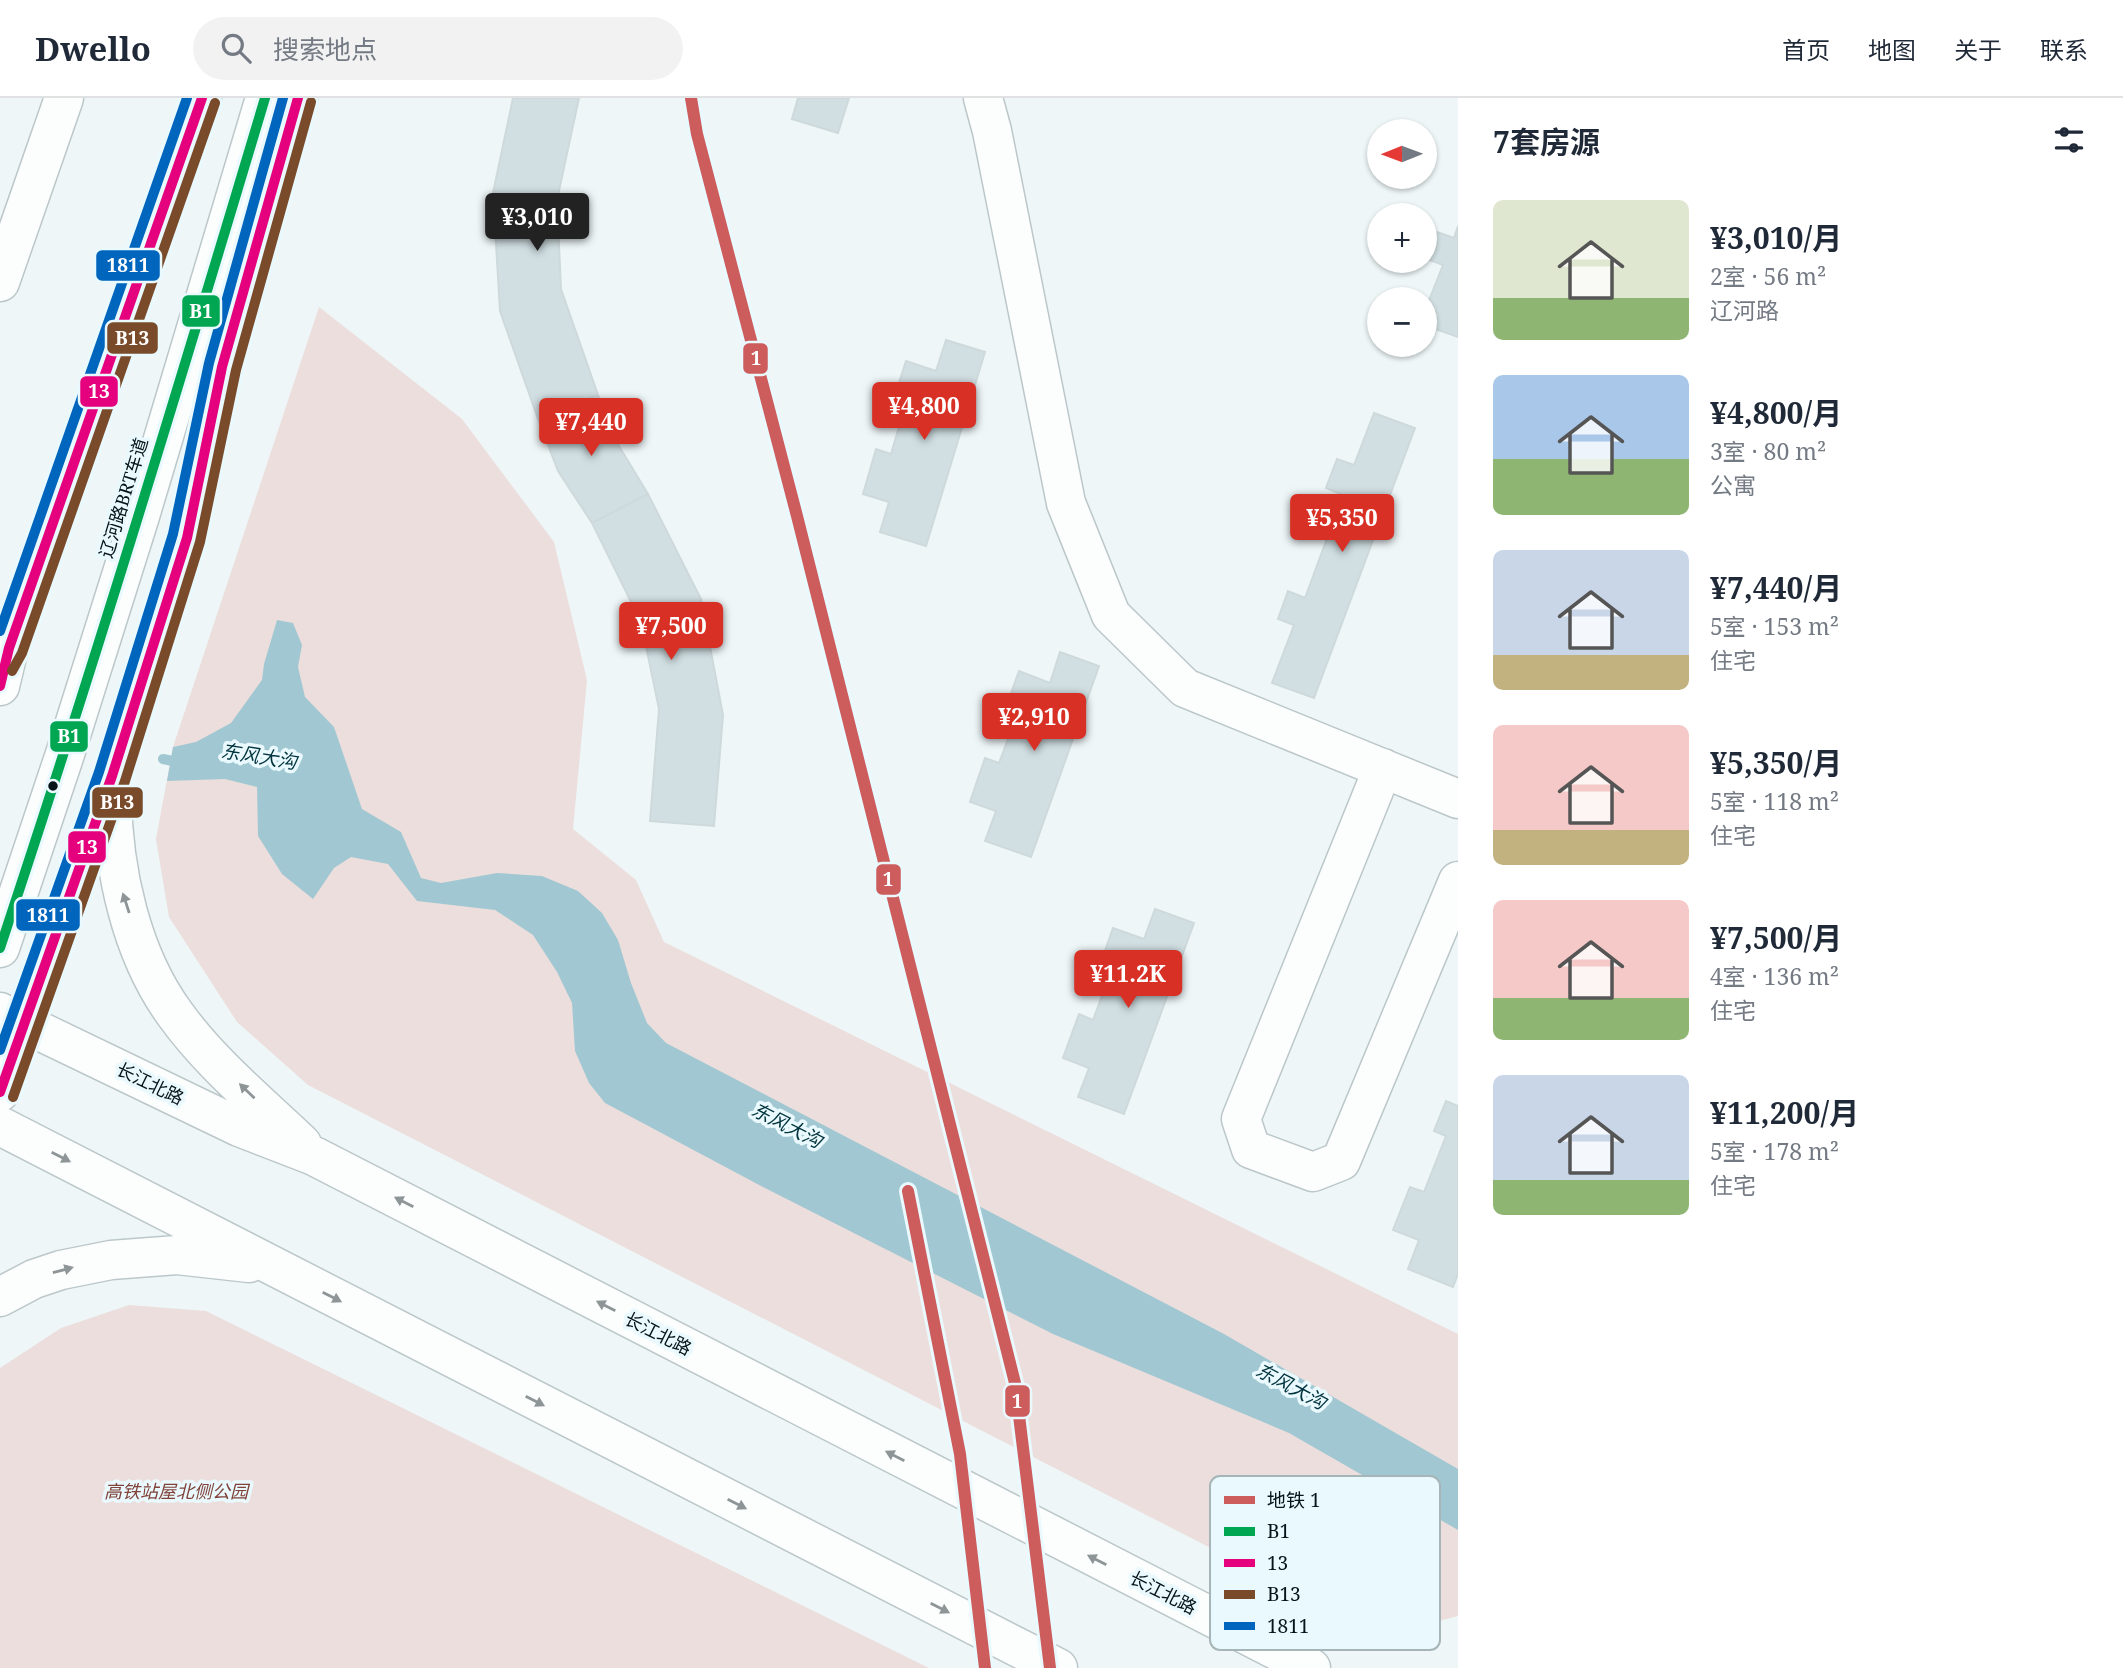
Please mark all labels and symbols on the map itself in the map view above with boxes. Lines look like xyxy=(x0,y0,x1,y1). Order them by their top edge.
north arrow xyxy=(1367,119,1437,189)
pin: ¥3,010 xyxy=(480,194,594,253)
line badge: 1811 xyxy=(95,249,161,282)
text: 1811 xyxy=(107,252,149,278)
line badge: B1 xyxy=(181,294,221,328)
text: B1 xyxy=(189,298,213,324)
line badge: B13 xyxy=(106,321,159,355)
text: B13 xyxy=(115,325,149,351)
line badge: 1 xyxy=(742,342,769,375)
text: 1 xyxy=(751,345,761,371)
line badge: 13 xyxy=(79,375,119,408)
text: 13 xyxy=(88,378,110,404)
pin: ¥4,800 xyxy=(867,382,981,442)
pin: ¥7,440 xyxy=(534,398,648,458)
street label: 辽河路BRT车道 xyxy=(93,435,153,561)
pin: ¥5,350 xyxy=(1285,494,1399,554)
pin: ¥7,500 xyxy=(614,602,728,662)
pin: ¥2,910 xyxy=(977,694,1091,753)
line badge: B1 xyxy=(49,720,89,753)
text: B1 xyxy=(57,723,81,749)
water label: 东风大沟 xyxy=(219,737,301,775)
unlabelled marker xyxy=(46,779,60,793)
line badge: B13 xyxy=(91,786,144,819)
text: B13 xyxy=(100,789,134,815)
line badge: 13 xyxy=(67,830,107,864)
text: 13 xyxy=(76,834,98,860)
line badge: 1 xyxy=(875,863,902,896)
text: 1 xyxy=(883,866,893,892)
one-way arrow xyxy=(120,893,131,914)
line badge: 1811 xyxy=(15,898,81,932)
text: 1811 xyxy=(27,902,69,928)
pin: ¥11.2K xyxy=(1071,950,1185,1010)
street label: 长江北路 xyxy=(113,1057,188,1110)
one-way arrow xyxy=(239,1084,256,1100)
water label: 东风大沟 xyxy=(747,1096,829,1155)
one-way arrow xyxy=(51,1151,71,1163)
one-way arrow xyxy=(394,1196,413,1208)
one-way arrow xyxy=(52,1264,74,1275)
one-way arrow xyxy=(323,1290,343,1302)
one-way arrow xyxy=(596,1301,616,1312)
street label: 长江北路 xyxy=(621,1306,696,1360)
water label: 东风大沟 xyxy=(1251,1357,1332,1416)
line badge: 1 xyxy=(1004,1384,1031,1418)
text: 1 xyxy=(1012,1388,1022,1414)
one-way arrow xyxy=(525,1395,545,1406)
one-way arrow xyxy=(885,1450,905,1461)
legend xyxy=(1210,1476,1440,1650)
park label: 高铁站屋北侧公园 xyxy=(104,1479,251,1503)
text: 地铁 1 xyxy=(1267,1487,1321,1513)
one-way arrow xyxy=(727,1499,747,1510)
text: B1 xyxy=(1267,1518,1290,1544)
text: 13 xyxy=(1267,1550,1288,1576)
one-way arrow xyxy=(1087,1554,1107,1565)
street label: 长江北路 xyxy=(1126,1565,1201,1619)
text: B13 xyxy=(1267,1581,1301,1607)
one-way arrow xyxy=(930,1603,950,1614)
text: 1811 xyxy=(1267,1613,1309,1639)

